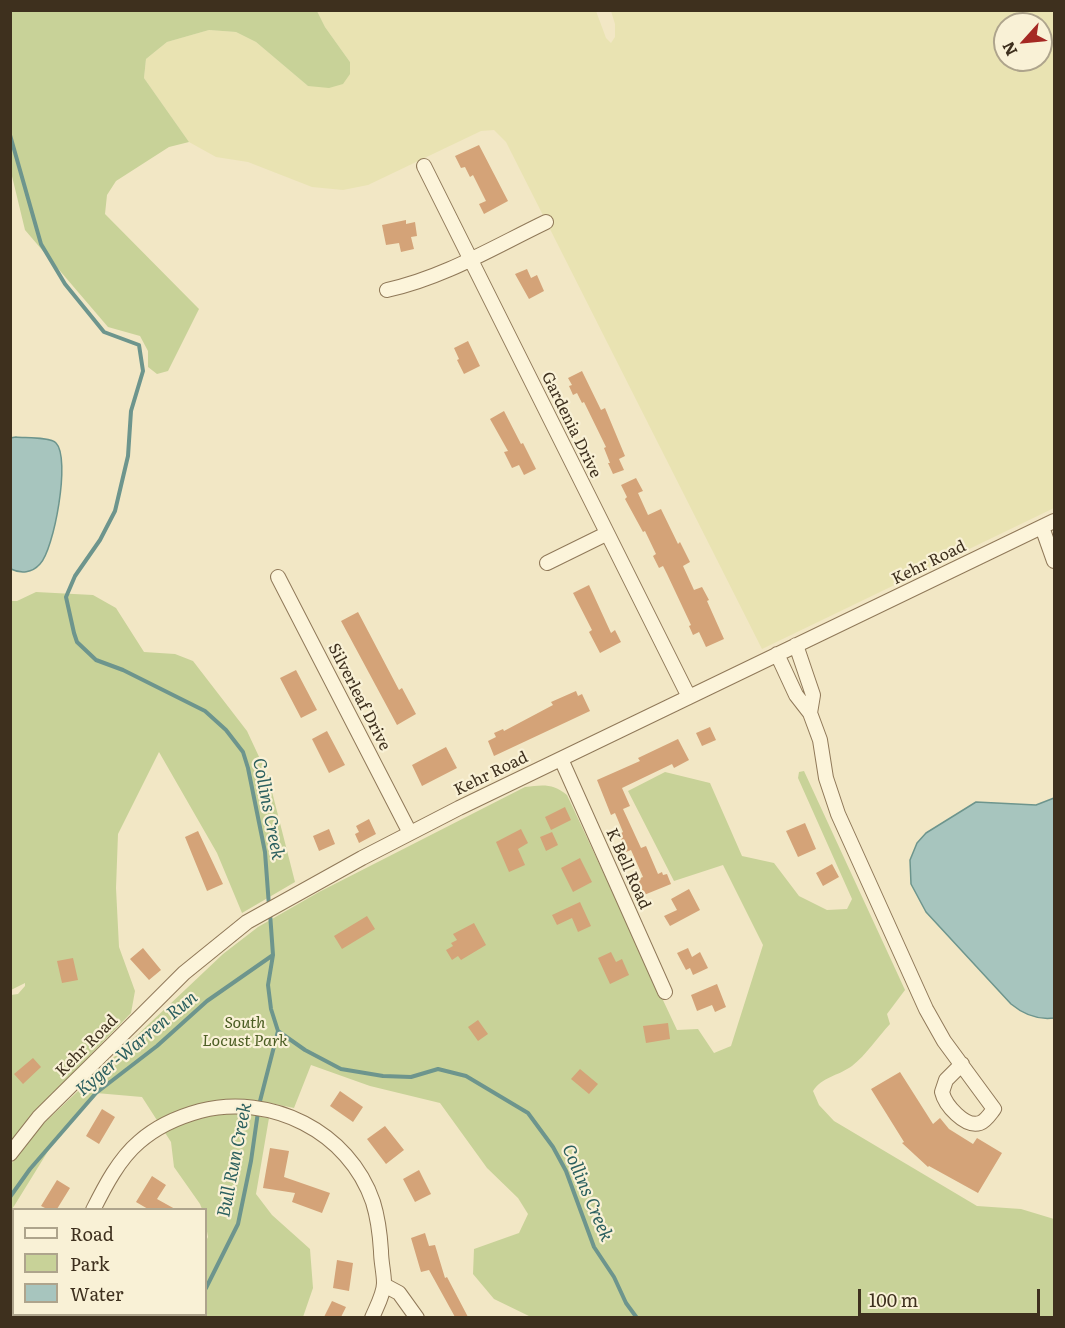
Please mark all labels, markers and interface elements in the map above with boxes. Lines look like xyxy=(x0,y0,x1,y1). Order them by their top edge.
north arrow xyxy=(993,12,1053,72)
text: N xyxy=(995,38,1022,61)
street label: Gardenia Drive xyxy=(537,369,605,481)
street label: Kehr Road xyxy=(889,537,969,589)
street label: Silverleaf Drive xyxy=(324,640,394,754)
street label: Kehr Road xyxy=(451,748,531,800)
water label: Collins Creek xyxy=(248,756,288,862)
street label: K Bell Road xyxy=(602,826,654,912)
water label: Kyger-Warren Run xyxy=(72,987,202,1101)
street label: Kehr Road xyxy=(52,1011,122,1081)
park label: South Locust Park xyxy=(202,1013,288,1051)
water label: Bull Run Creek xyxy=(213,1101,257,1219)
water label: Collins Creek xyxy=(557,1141,617,1245)
legend xyxy=(12,1208,207,1316)
text: Road xyxy=(70,1220,114,1247)
text: Park xyxy=(70,1250,109,1277)
scale bar xyxy=(861,1277,1042,1315)
text: Water xyxy=(70,1280,123,1307)
text: 100 m xyxy=(869,1286,918,1313)

